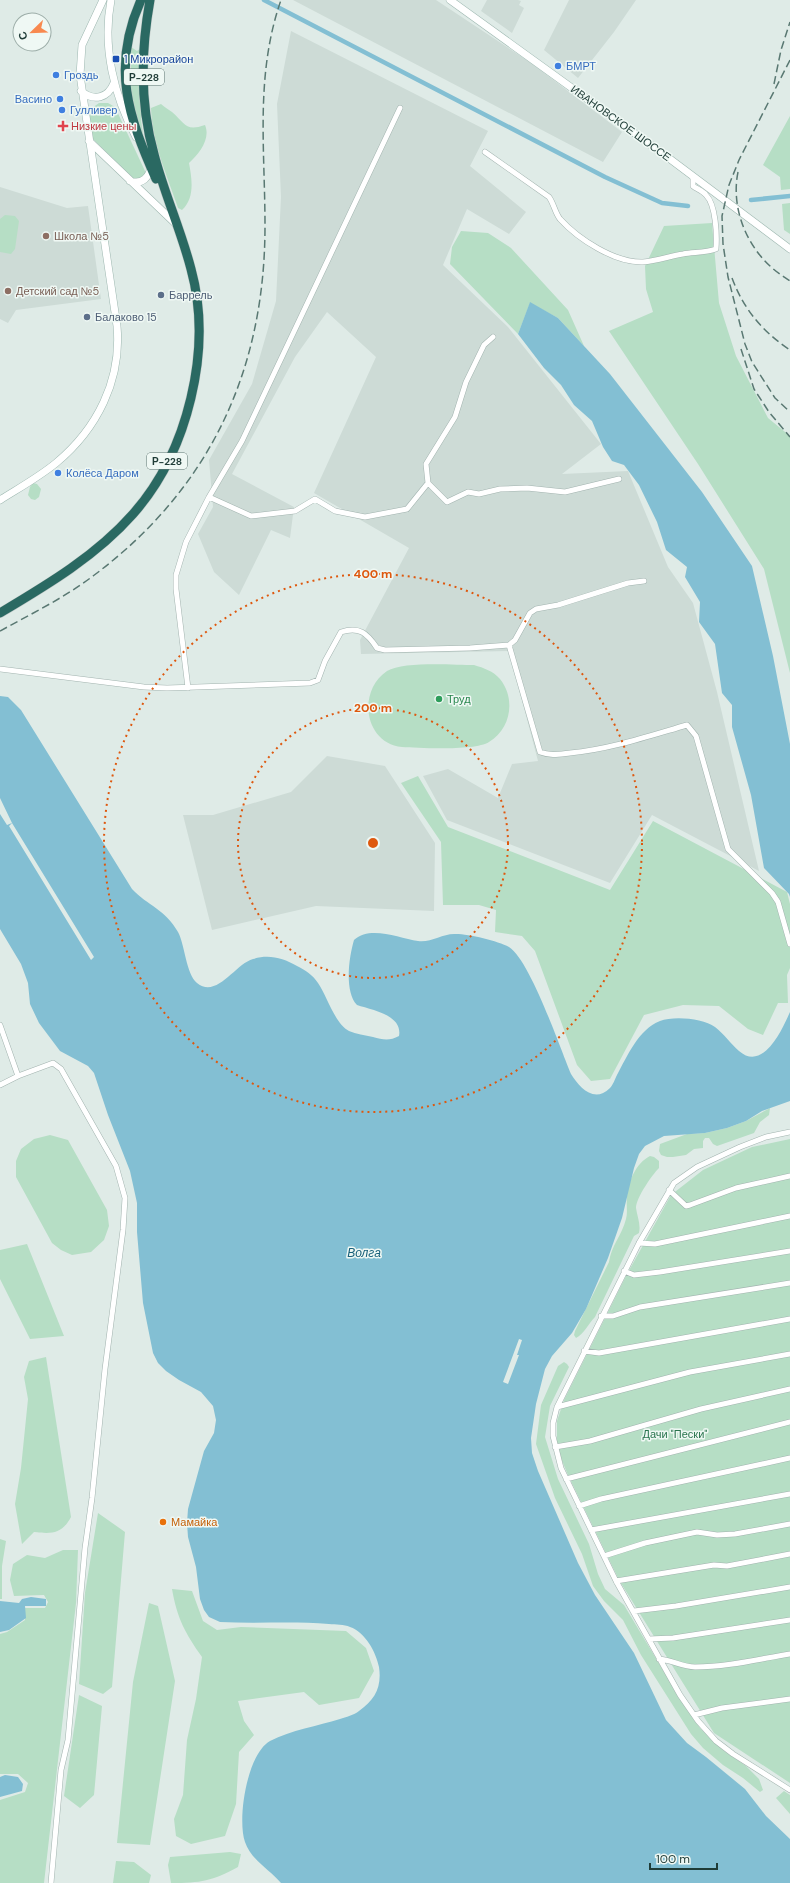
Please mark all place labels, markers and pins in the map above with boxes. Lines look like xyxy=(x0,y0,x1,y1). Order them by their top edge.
place label: 1 Микрорайон xyxy=(124,52,193,66)
marker: 1 Микрорайон xyxy=(111,54,121,64)
place label: БМРТ xyxy=(566,59,596,73)
marker: БМРТ xyxy=(553,61,563,71)
place label: Гроздь xyxy=(64,68,99,82)
marker: Гроздь xyxy=(51,70,61,80)
place label: Васино xyxy=(15,92,52,106)
marker: Васино xyxy=(55,94,65,104)
place label: Гулливер xyxy=(70,103,117,117)
marker: Гулливер xyxy=(57,105,67,115)
place label: Низкие цены xyxy=(71,119,137,133)
marker: Низкие цены xyxy=(58,121,68,131)
place label: Школа №5 xyxy=(54,229,109,243)
marker: Школа №5 xyxy=(41,231,51,241)
place label: Детский сад №5 xyxy=(16,284,99,298)
marker: Детский сад №5 xyxy=(3,286,13,296)
place label: Баррель xyxy=(169,288,213,302)
marker: Баррель xyxy=(156,290,166,300)
place label: Балаково 15 xyxy=(95,310,157,324)
marker: Балаково 15 xyxy=(82,312,92,322)
place label: Колёса Даром xyxy=(66,466,139,480)
marker: Колёса Даром xyxy=(53,468,63,478)
place label: Труд xyxy=(447,692,471,706)
marker: Труд xyxy=(434,694,444,704)
centre of rings xyxy=(366,836,380,850)
place label: Мамайка xyxy=(171,1515,218,1529)
marker: Мамайка xyxy=(158,1517,168,1527)

